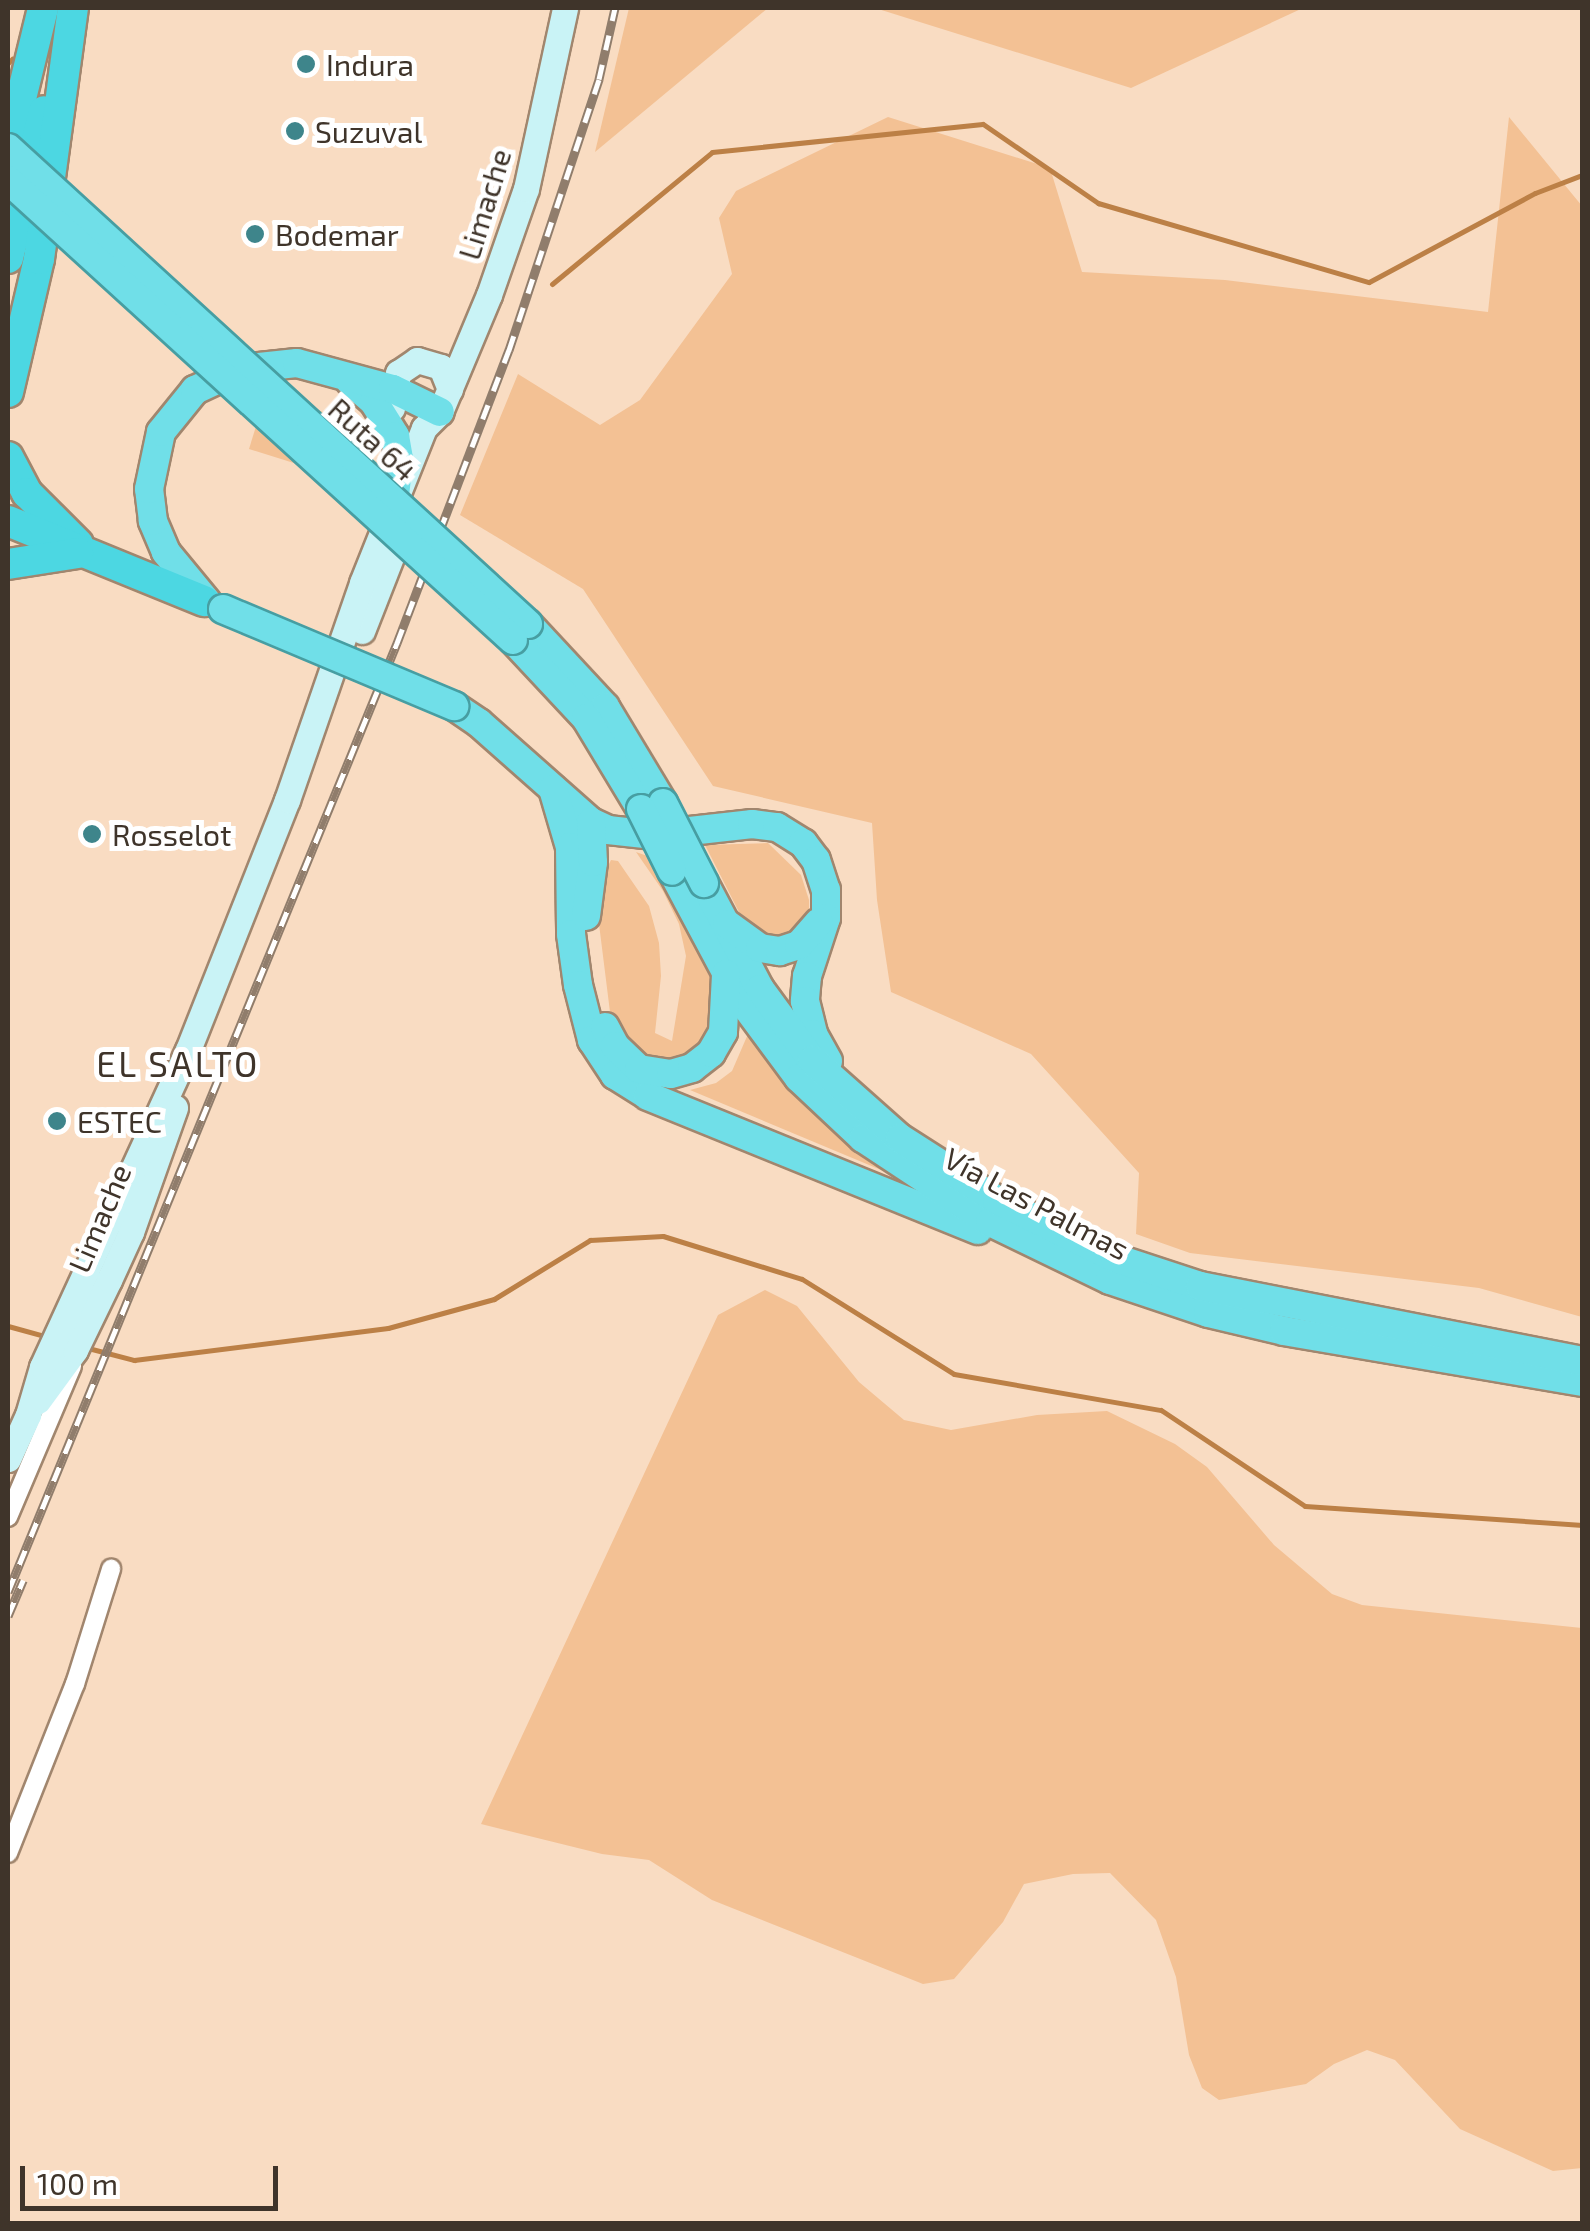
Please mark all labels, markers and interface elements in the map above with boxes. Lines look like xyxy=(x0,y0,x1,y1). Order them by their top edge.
place label: Indura xyxy=(326,46,414,82)
marker: Indura xyxy=(295,53,317,75)
place label: Suzuval xyxy=(315,113,422,149)
marker: Suzuval xyxy=(284,120,306,142)
street label: Limache xyxy=(450,144,518,264)
place label: Bodemar xyxy=(275,216,399,252)
marker: Bodemar xyxy=(244,223,266,245)
street label: Ruta 64 xyxy=(322,390,424,488)
place label: Rosselot xyxy=(112,816,231,852)
marker: Rosselot xyxy=(81,823,103,845)
district label: EL SALTO xyxy=(96,1042,260,1084)
place label: ESTEC xyxy=(77,1103,162,1139)
marker: ESTEC xyxy=(46,1110,68,1132)
street label: Vía Las Palmas xyxy=(939,1139,1135,1267)
street label: Limache xyxy=(60,1159,138,1277)
scale bar xyxy=(25,2146,282,2208)
text: 100 m xyxy=(37,2165,118,2201)

